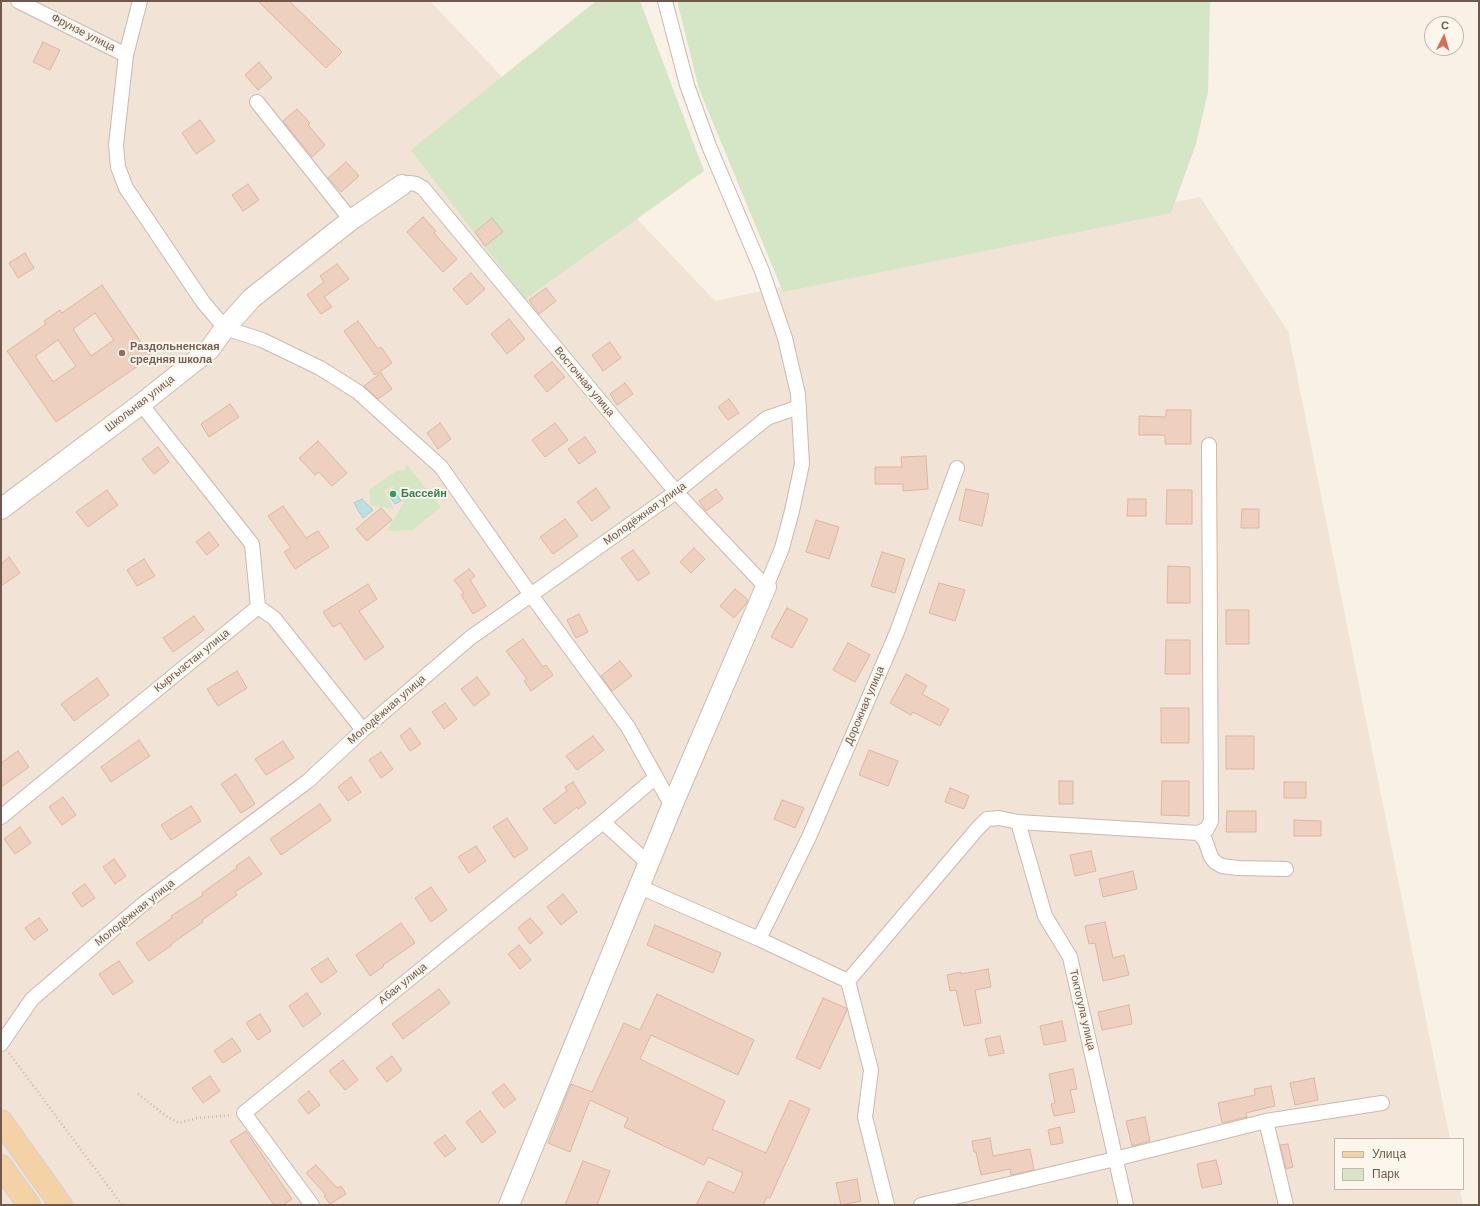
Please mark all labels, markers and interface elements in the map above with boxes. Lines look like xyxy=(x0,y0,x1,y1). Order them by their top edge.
street label: Фрунзе улица xyxy=(49,11,117,55)
north arrow xyxy=(1424,16,1464,56)
text: С xyxy=(1440,18,1450,32)
place label: Раздольненская средняя школа xyxy=(130,340,220,366)
street label: Восточная улица xyxy=(551,345,617,419)
marker: Раздольненская средняя школа xyxy=(117,348,127,358)
street label: Школьная улица xyxy=(103,373,177,435)
street label: Молодёжная улица xyxy=(601,480,689,548)
place label: Бассейн xyxy=(401,487,447,501)
marker: Бассейн xyxy=(388,489,398,499)
street label: Кыргызстан улица xyxy=(152,627,232,695)
street label: Дорожная улица xyxy=(842,665,888,747)
street label: Молодёжная улица xyxy=(345,673,429,747)
street label: Молодёжная улица xyxy=(92,877,178,949)
street label: Абая улица xyxy=(376,960,430,1008)
street label: Токтогула улица xyxy=(1066,968,1098,1052)
legend xyxy=(1334,1138,1464,1190)
text: Улица xyxy=(1372,1146,1406,1162)
text: Парк xyxy=(1372,1166,1399,1182)

